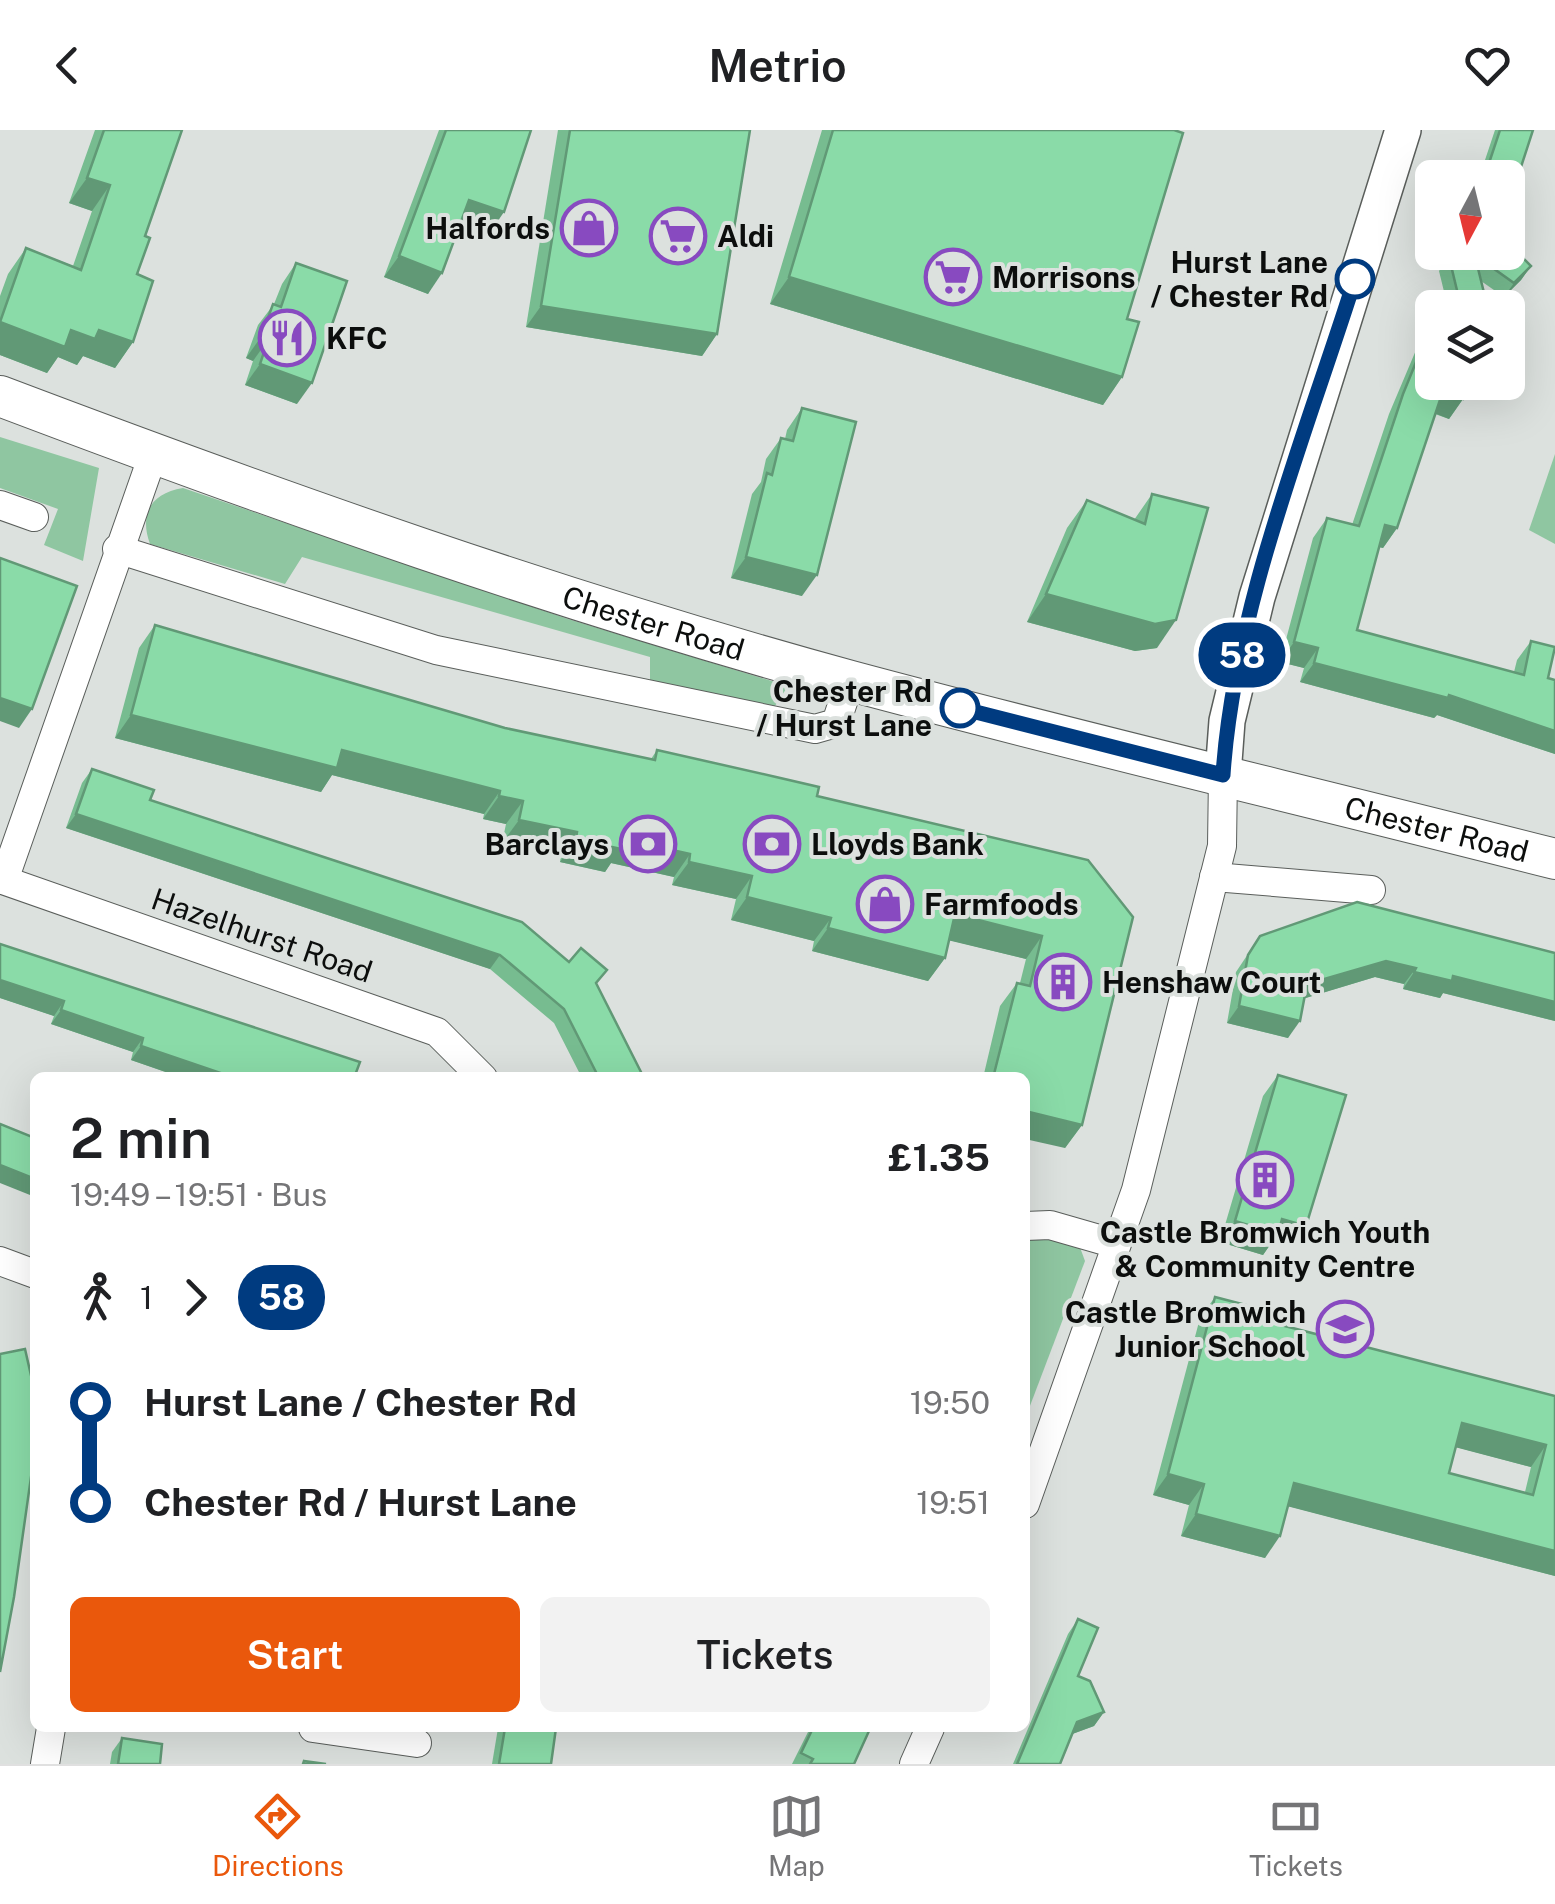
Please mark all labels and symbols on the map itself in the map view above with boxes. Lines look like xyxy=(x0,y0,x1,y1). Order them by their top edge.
north arrow xyxy=(1415,160,1525,270)
shop icon: Halfords xyxy=(559,198,619,258)
supermarket icon: Aldi xyxy=(648,206,708,266)
place label: Halfords xyxy=(425,210,550,246)
place label: Aldi xyxy=(717,218,774,254)
place label: Hurst Lane / Chester Rd xyxy=(1151,244,1328,314)
supermarket icon: Morrisons xyxy=(923,247,983,307)
place label: Morrisons xyxy=(992,259,1136,295)
marker: Hurst Lane / Chester Rd xyxy=(1336,260,1374,298)
restaurant icon: KFC xyxy=(257,308,317,368)
place label: KFC xyxy=(326,320,387,356)
street label: Chester Road xyxy=(558,578,749,668)
line badge: 58 xyxy=(1197,622,1287,688)
place label: Chester Rd / Hurst Lane xyxy=(756,673,932,743)
marker: Chester Rd / Hurst Lane xyxy=(941,689,979,727)
street label: Chester Road xyxy=(1341,789,1532,870)
bank icon: Barclays xyxy=(618,814,678,874)
bank icon: Lloyds Bank xyxy=(742,814,802,874)
place label: Barclays xyxy=(484,826,609,862)
place label: Lloyds Bank xyxy=(811,826,984,862)
shop icon: Farmfoods xyxy=(855,874,915,934)
street label: Hazelhurst Road xyxy=(147,880,377,990)
place label: Farmfoods xyxy=(924,886,1079,922)
building icon: Henshaw Court xyxy=(1033,952,1093,1012)
place label: Henshaw Court xyxy=(1102,964,1321,1000)
building icon: Castle Bromwich Youth & Community Centre xyxy=(1235,1150,1295,1210)
place label: Castle Bromwich Youth & Community Centre xyxy=(1100,1214,1430,1284)
place label: Castle Bromwich Junior School xyxy=(1065,1294,1306,1364)
school or university icon: Castle Bromwich Junior School xyxy=(1315,1299,1375,1359)

